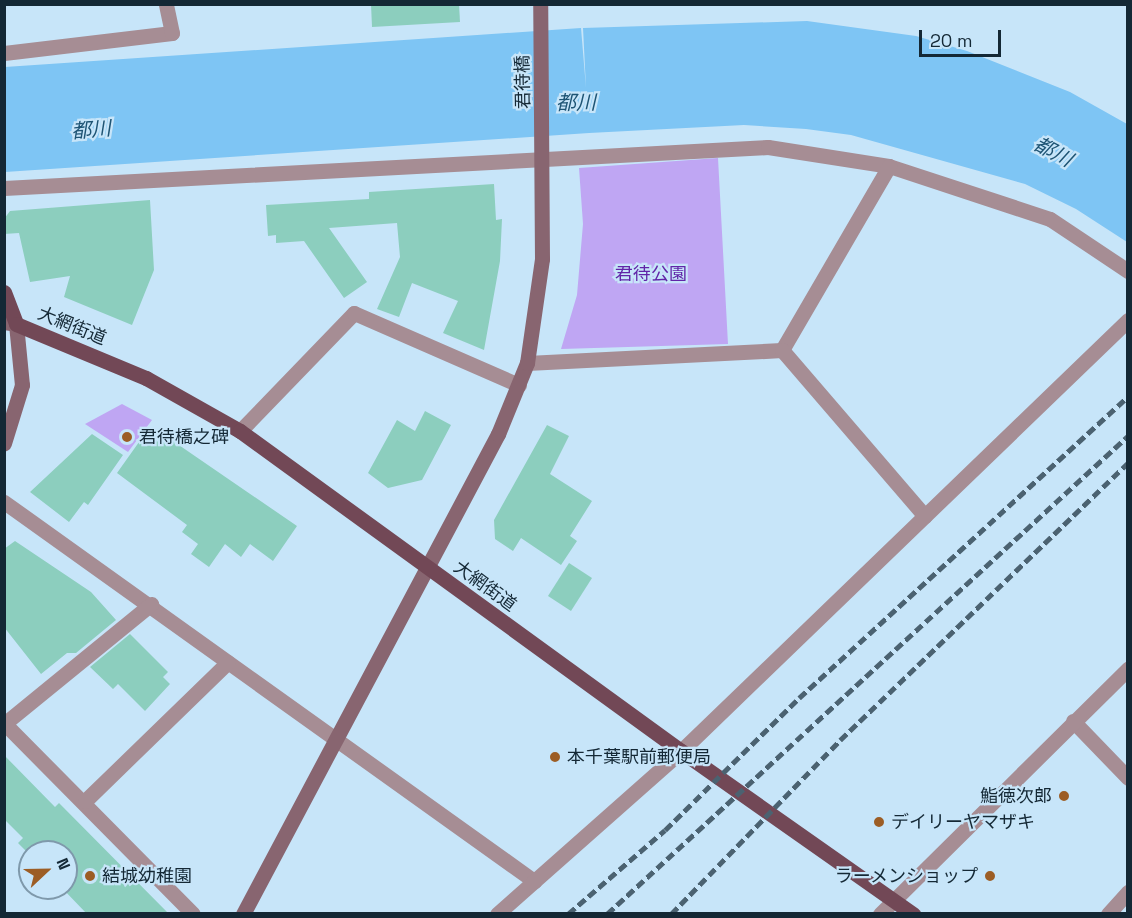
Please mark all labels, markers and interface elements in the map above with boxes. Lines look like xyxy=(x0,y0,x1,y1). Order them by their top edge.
scale bar xyxy=(922,18,1004,56)
text: 20 m xyxy=(930,29,973,52)
street label: 君待橋 xyxy=(512,55,534,109)
water label: 都川 xyxy=(556,91,596,115)
water label: 都川 xyxy=(70,116,112,144)
water label: 都川 xyxy=(1030,132,1076,172)
park label: 君待公園 xyxy=(615,263,687,285)
street label: 大網街道 xyxy=(35,303,109,349)
place label: 君待橋之碑 xyxy=(139,426,229,448)
marker: 君待橋之碑 xyxy=(120,430,134,444)
street label: 大網街道 xyxy=(450,556,520,616)
place label: 本千葉駅前郵便局 xyxy=(567,746,711,768)
marker: 本千葉駅前郵便局 xyxy=(548,750,562,764)
place label: 鮨徳次郎 xyxy=(980,785,1052,807)
marker: 鮨徳次郎 xyxy=(1057,789,1071,803)
place label: デイリーヤマザキ xyxy=(891,811,1035,833)
marker: デイリーヤマザキ xyxy=(872,815,886,829)
north arrow xyxy=(18,840,78,900)
text: N xyxy=(52,855,75,873)
place label: 結城幼稚園 xyxy=(102,865,192,887)
place label: ラーメンショップ xyxy=(834,865,978,887)
marker: 結城幼稚園 xyxy=(83,869,97,883)
marker: ラーメンショップ xyxy=(983,869,997,883)

